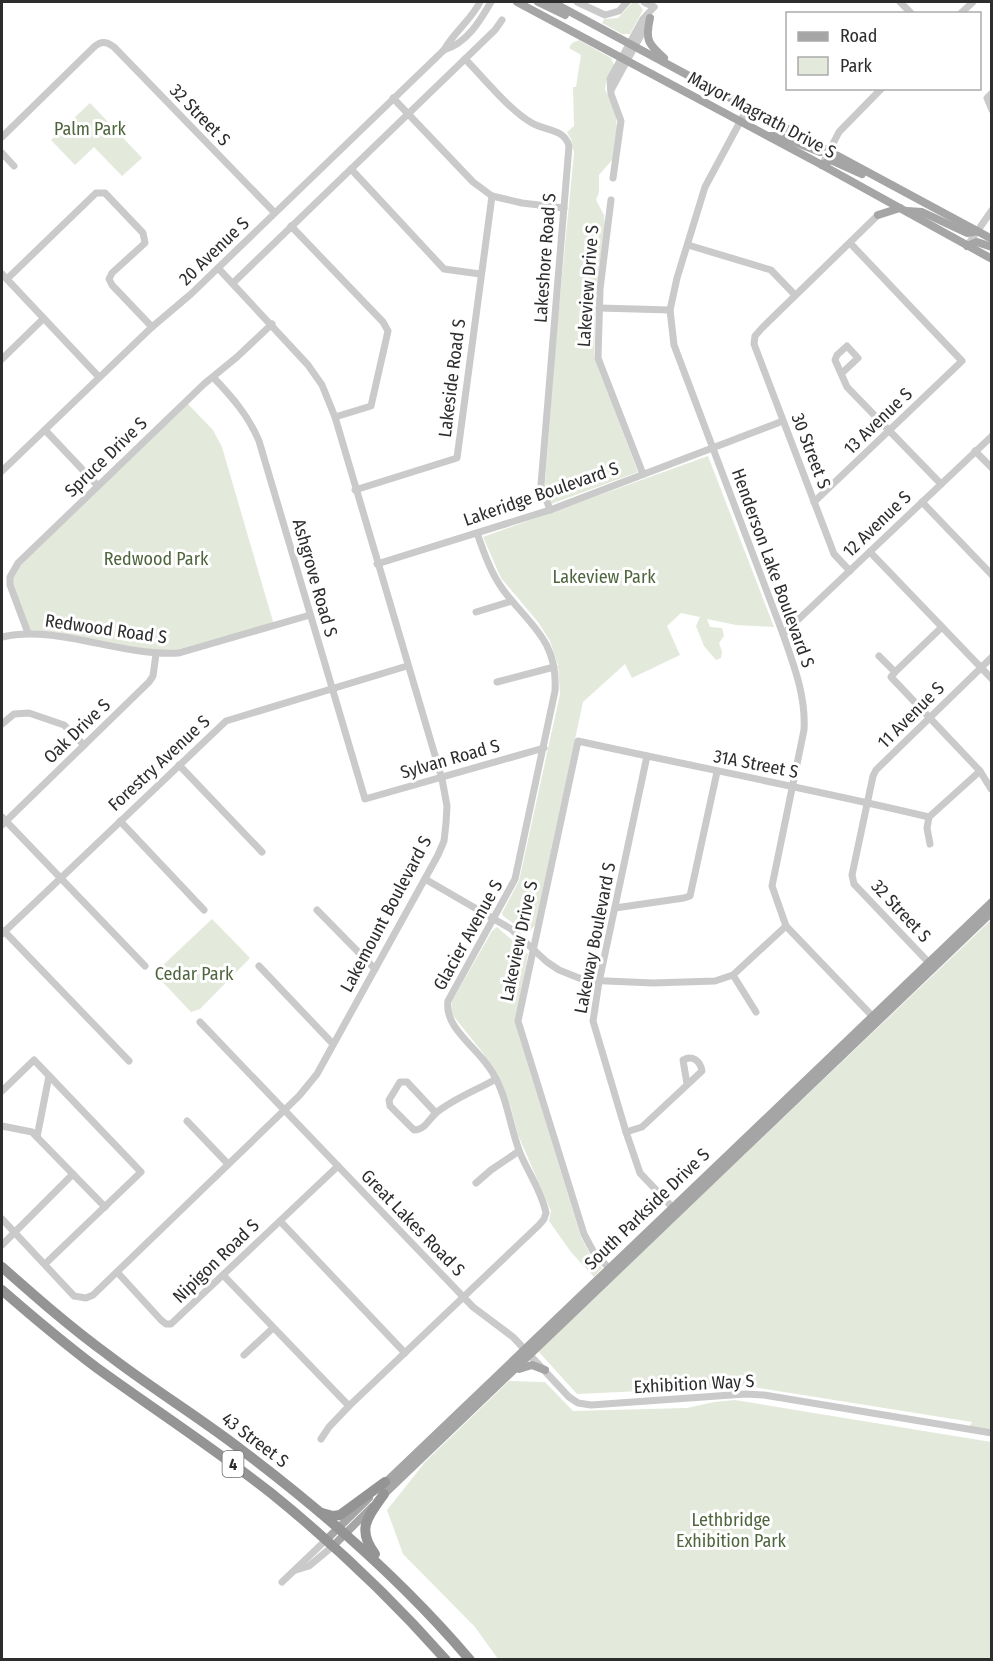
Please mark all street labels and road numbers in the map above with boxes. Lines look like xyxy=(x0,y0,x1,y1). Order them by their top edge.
street label: Mayor Magrath Drive S xyxy=(684,67,840,163)
street label: 32 Street S xyxy=(165,79,235,151)
street label: Lakeshore Road S xyxy=(529,192,561,324)
street label: 20 Avenue S xyxy=(174,212,254,290)
street label: Lakeview Drive S xyxy=(573,224,603,348)
street label: Lakeside Road S xyxy=(434,317,470,439)
street label: 13 Avenue S xyxy=(839,383,917,459)
street label: 30 Street S xyxy=(787,410,835,492)
street label: Spruce Drive S xyxy=(60,412,152,502)
street label: Lakeridge Boulevard S xyxy=(460,457,622,531)
street label: Henderson Lake Boulevard S xyxy=(727,466,819,671)
street label: 12 Avenue S xyxy=(838,486,916,562)
street label: Ashgrove Road S xyxy=(288,516,342,640)
street label: Redwood Road S xyxy=(43,610,169,648)
street label: 11 Avenue S xyxy=(873,677,949,753)
street label: Oak Drive S xyxy=(39,694,115,768)
street label: Forestry Avenue S xyxy=(104,710,214,816)
street label: Sylvan Road S xyxy=(398,734,502,784)
street label: 31A Street S xyxy=(712,745,800,783)
street label: Lakemount Boulevard S xyxy=(336,832,436,996)
street label: Lakeway Boulevard S xyxy=(570,860,620,1015)
street label: 32 Street S xyxy=(867,875,936,947)
street label: Glacier Avenue S xyxy=(429,876,507,994)
street label: Lakeview Drive S xyxy=(496,879,543,1003)
street label: South Parkside Drive S xyxy=(580,1144,714,1274)
street label: Great Lakes Road S xyxy=(356,1165,470,1281)
street label: Nipigon Road S xyxy=(168,1214,264,1308)
street label: Exhibition Way S xyxy=(633,1370,755,1398)
street label: 43 Street S xyxy=(217,1408,293,1472)
road number: 4 xyxy=(222,1451,244,1477)

